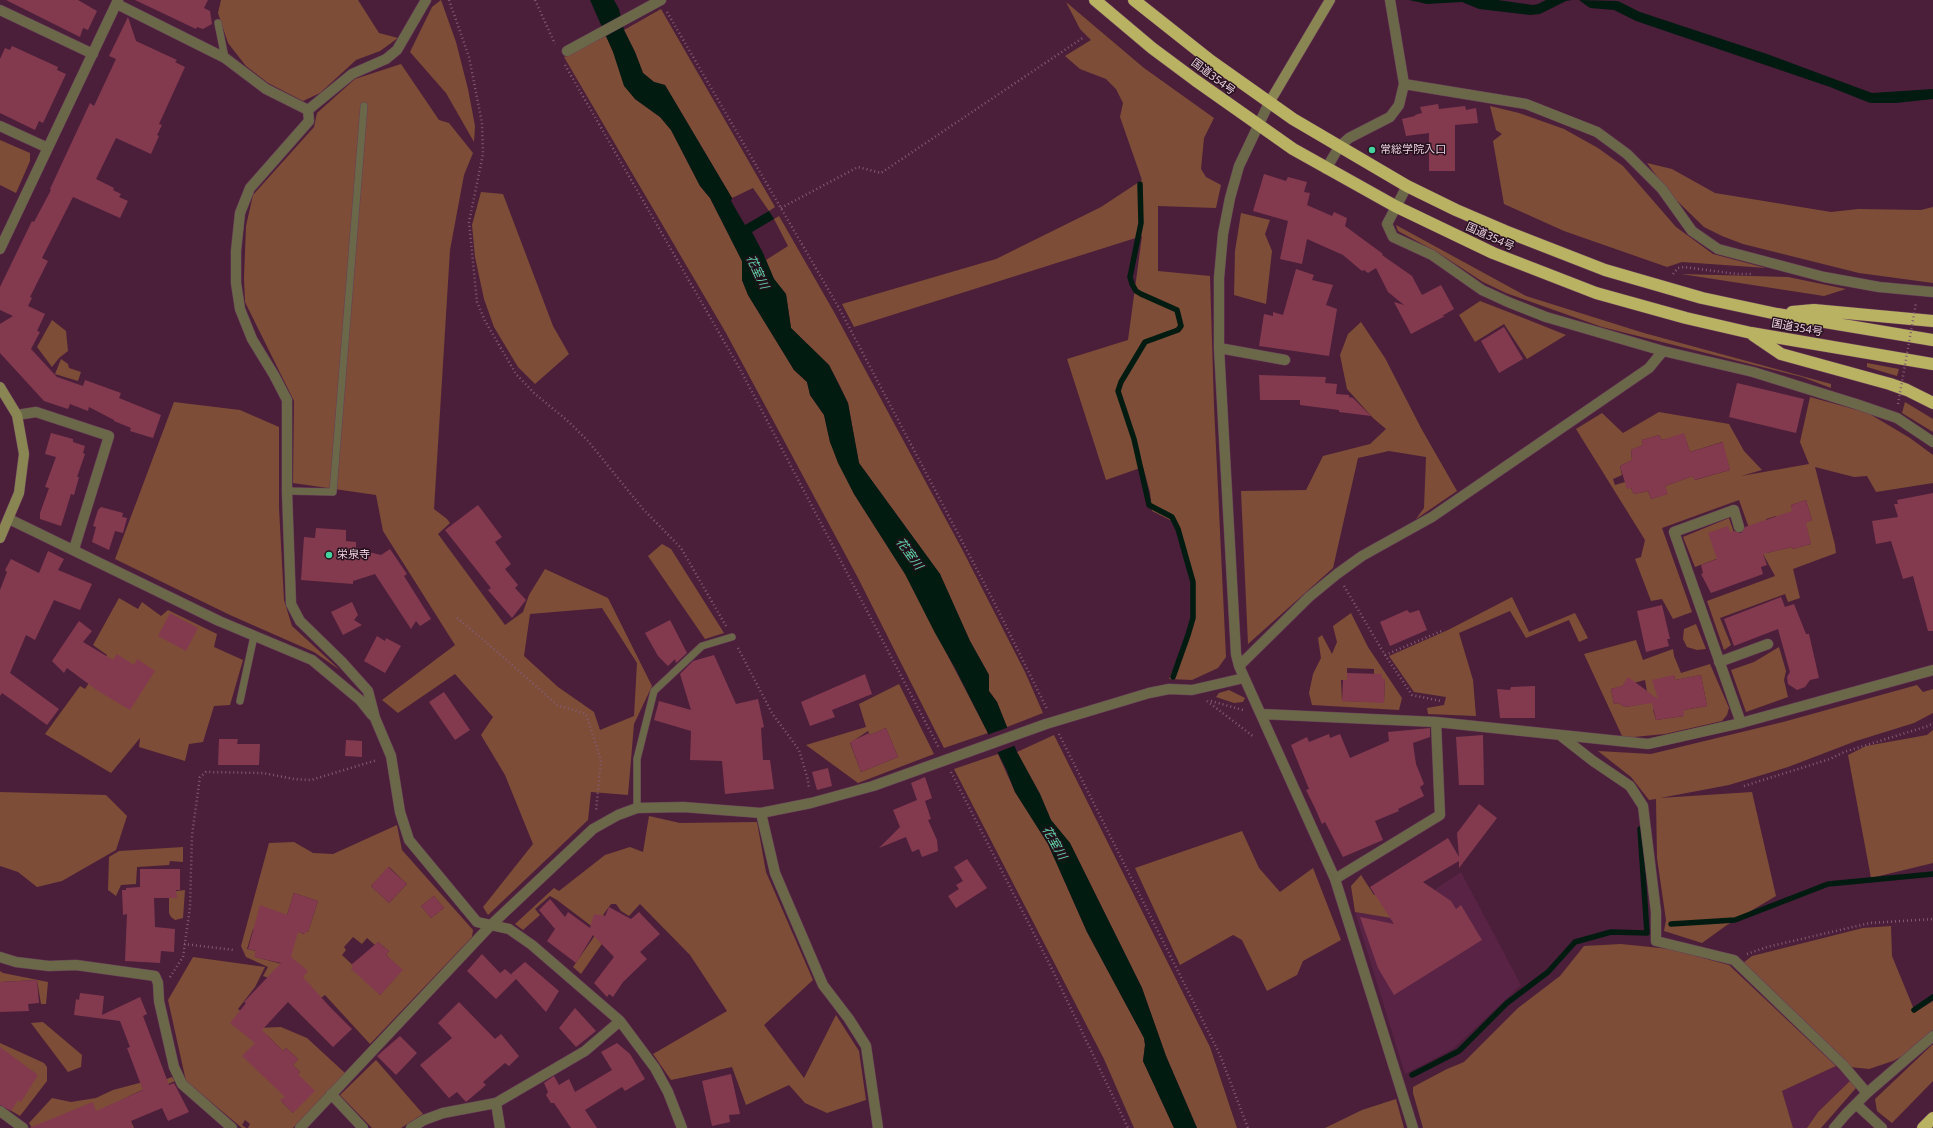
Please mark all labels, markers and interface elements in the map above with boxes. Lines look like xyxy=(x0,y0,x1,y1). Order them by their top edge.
street label: 国道354号 xyxy=(1188,56,1238,98)
place label: 常総学院入口 xyxy=(1380,143,1446,157)
marker: 常総学院入口 xyxy=(1367,145,1377,155)
street label: 国道354号 xyxy=(1464,220,1516,254)
water label: 花室川 xyxy=(743,253,771,291)
street label: 国道354号 xyxy=(1770,317,1824,339)
water label: 花室川 xyxy=(893,535,925,573)
place label: 栄泉寺 xyxy=(337,548,370,562)
marker: 栄泉寺 xyxy=(324,550,334,560)
water label: 花室川 xyxy=(1039,824,1069,862)

